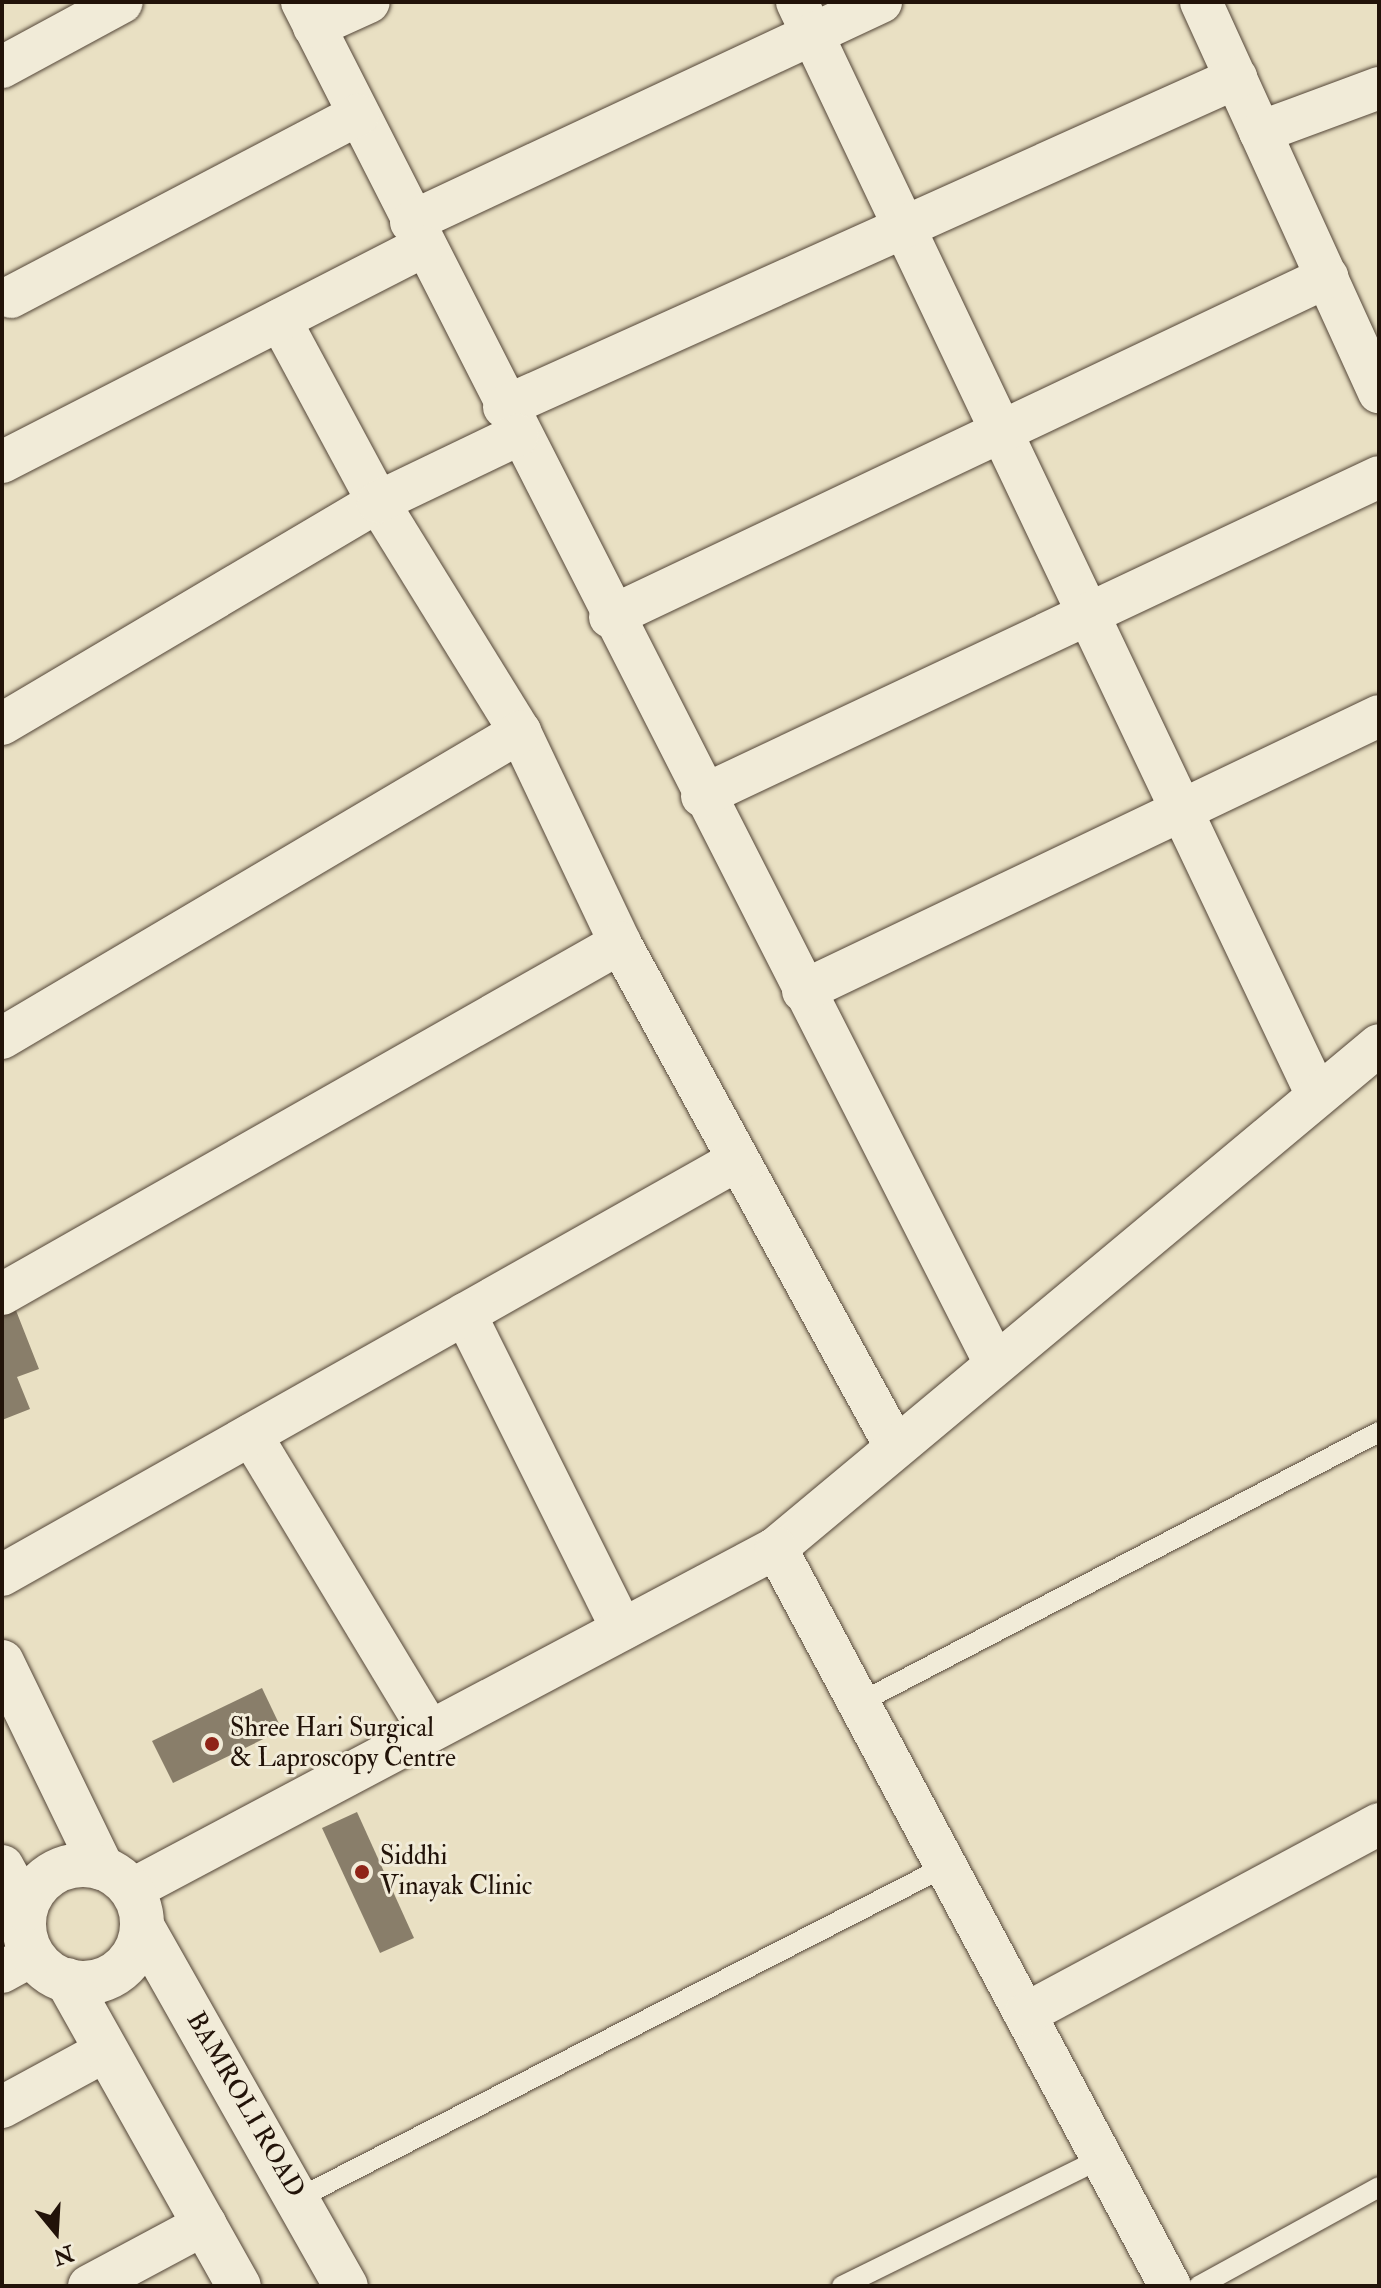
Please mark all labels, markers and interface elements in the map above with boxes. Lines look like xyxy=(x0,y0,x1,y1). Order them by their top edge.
place label: Shree Hari Surgical & Laproscopy Centre xyxy=(230,1713,456,1774)
marker: Shree Hari Surgical & Laproscopy Centre xyxy=(201,1733,223,1755)
place label: Siddhi Vinayak Clinic xyxy=(380,1841,532,1902)
marker: Siddhi Vinayak Clinic xyxy=(351,1861,373,1883)
street label: BAMROLI ROAD xyxy=(179,2007,311,2203)
north arrow xyxy=(16,2192,96,2272)
text: N xyxy=(50,2238,77,2271)

